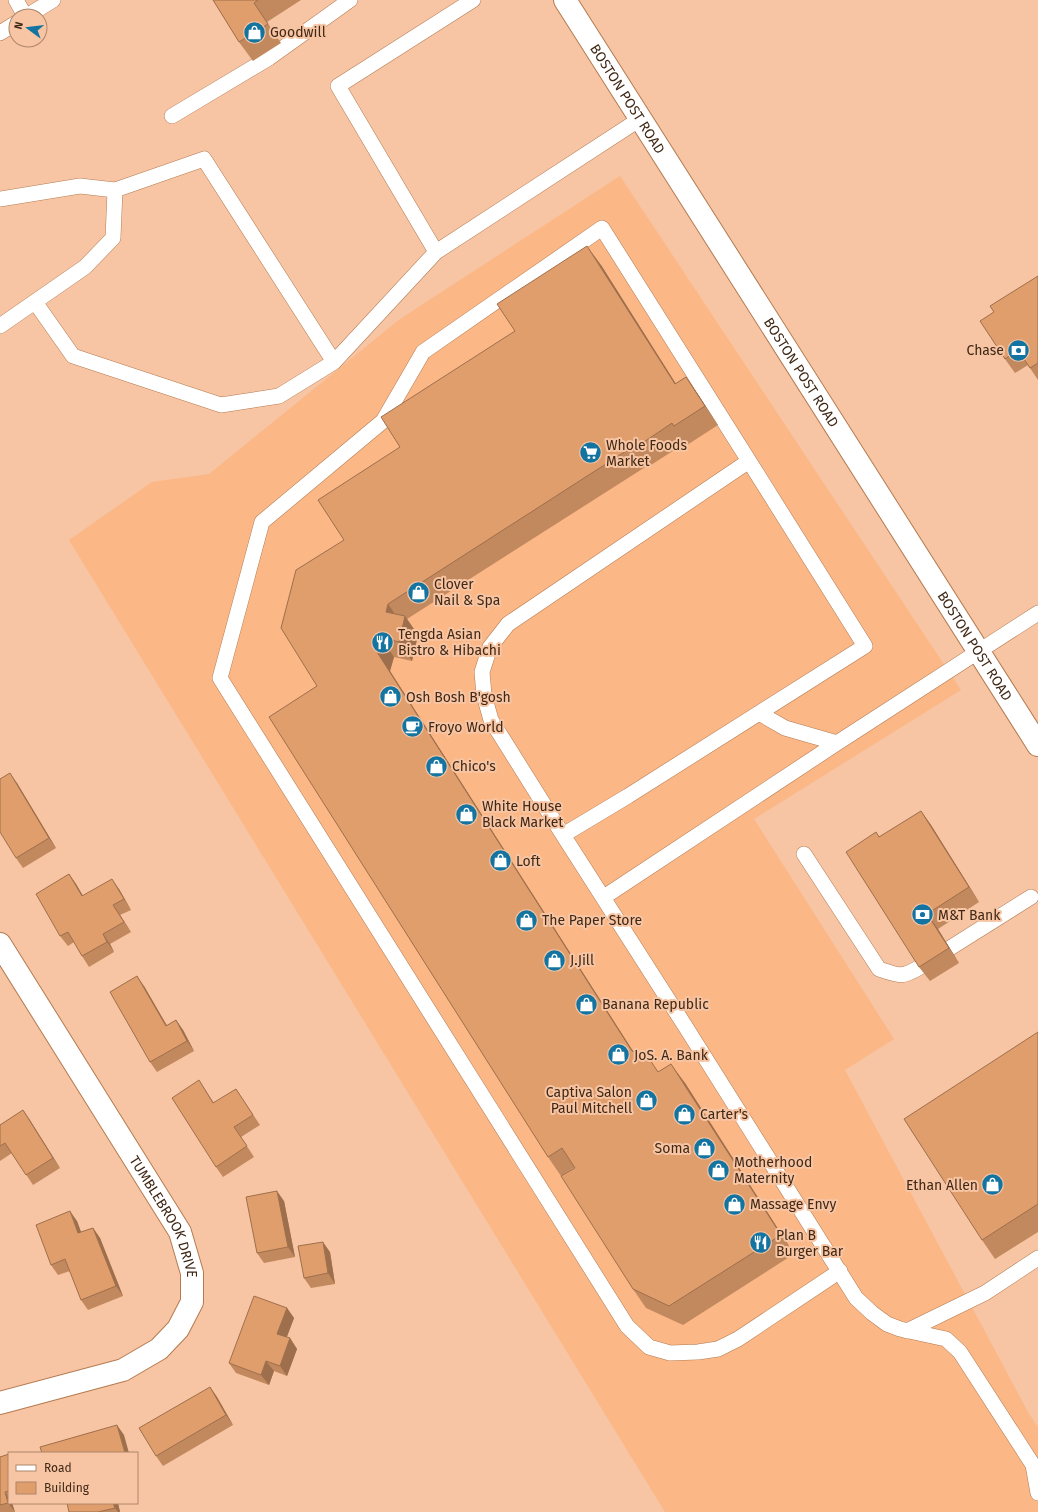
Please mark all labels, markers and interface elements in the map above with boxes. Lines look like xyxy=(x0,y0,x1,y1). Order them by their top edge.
north arrow xyxy=(8,8,48,48)
shop icon: Goodwill xyxy=(241,19,267,45)
text: N xyxy=(12,20,26,31)
place label: Goodwill xyxy=(270,24,326,41)
street label: BOSTON POST ROAD xyxy=(587,41,669,157)
street label: BOSTON POST ROAD xyxy=(760,314,842,430)
bank icon: Chase xyxy=(1006,337,1032,363)
place label: Chase xyxy=(966,342,1004,359)
place label: Whole Foods Market xyxy=(606,437,687,470)
supermarket icon: Whole Foods Market xyxy=(578,440,604,466)
place label: Clover Nail & Spa xyxy=(434,576,500,609)
shop icon: Clover Nail & Spa xyxy=(405,579,431,605)
street label: BOSTON POST ROAD xyxy=(934,588,1016,704)
place label: Tengda Asian Bistro & Hibachi xyxy=(398,626,501,659)
restaurant icon: Tengda Asian Bistro & Hibachi xyxy=(370,629,396,655)
shop icon: Osh Bosh B'gosh xyxy=(378,684,404,710)
place label: Osh Bosh B'gosh xyxy=(406,689,511,706)
cafe icon: Froyo World xyxy=(400,714,426,740)
place label: Froyo World xyxy=(428,719,504,736)
shop icon: Chico's xyxy=(423,753,449,779)
place label: Chico's xyxy=(452,758,496,775)
place label: White House Black Market xyxy=(482,798,564,831)
shop icon: White House Black Market xyxy=(454,801,480,827)
shop icon: Loft xyxy=(487,848,513,874)
place label: Loft xyxy=(516,853,541,870)
bank icon: M&T Bank xyxy=(910,902,936,928)
shop icon: The Paper Store xyxy=(513,907,539,933)
place label: M&T Bank xyxy=(938,907,1001,924)
place label: The Paper Store xyxy=(542,912,642,929)
shop icon: J.Jill xyxy=(541,947,567,973)
place label: J.Jill xyxy=(570,952,594,969)
shop icon: Banana Republic xyxy=(573,991,599,1017)
place label: Banana Republic xyxy=(602,996,709,1013)
shop icon: JoS. A. Bank xyxy=(606,1042,632,1068)
place label: JoS. A. Bank xyxy=(634,1047,709,1064)
place label: Captiva Salon Paul Mitchell xyxy=(546,1084,632,1117)
shop icon: Captiva Salon Paul Mitchell xyxy=(634,1087,660,1113)
shop icon: Carter's xyxy=(671,1101,697,1127)
place label: Carter's xyxy=(700,1106,749,1123)
shop icon: Soma xyxy=(692,1135,718,1161)
place label: Soma xyxy=(655,1140,690,1157)
street label: TUMBLEBROOK DRIVE xyxy=(126,1152,201,1277)
place label: Motherhood Maternity xyxy=(734,1154,812,1187)
shop icon: Motherhood Maternity xyxy=(706,1157,732,1183)
shop icon: Ethan Allen xyxy=(980,1172,1006,1198)
place label: Ethan Allen xyxy=(906,1177,978,1194)
shop icon: Massage Envy xyxy=(722,1191,748,1217)
place label: Massage Envy xyxy=(750,1196,836,1213)
place label: Plan B Burger Bar xyxy=(776,1227,844,1260)
restaurant icon: Plan B Burger Bar xyxy=(747,1230,773,1256)
legend xyxy=(8,1452,138,1504)
text: Road xyxy=(44,1461,72,1475)
text: Building xyxy=(44,1481,90,1495)

